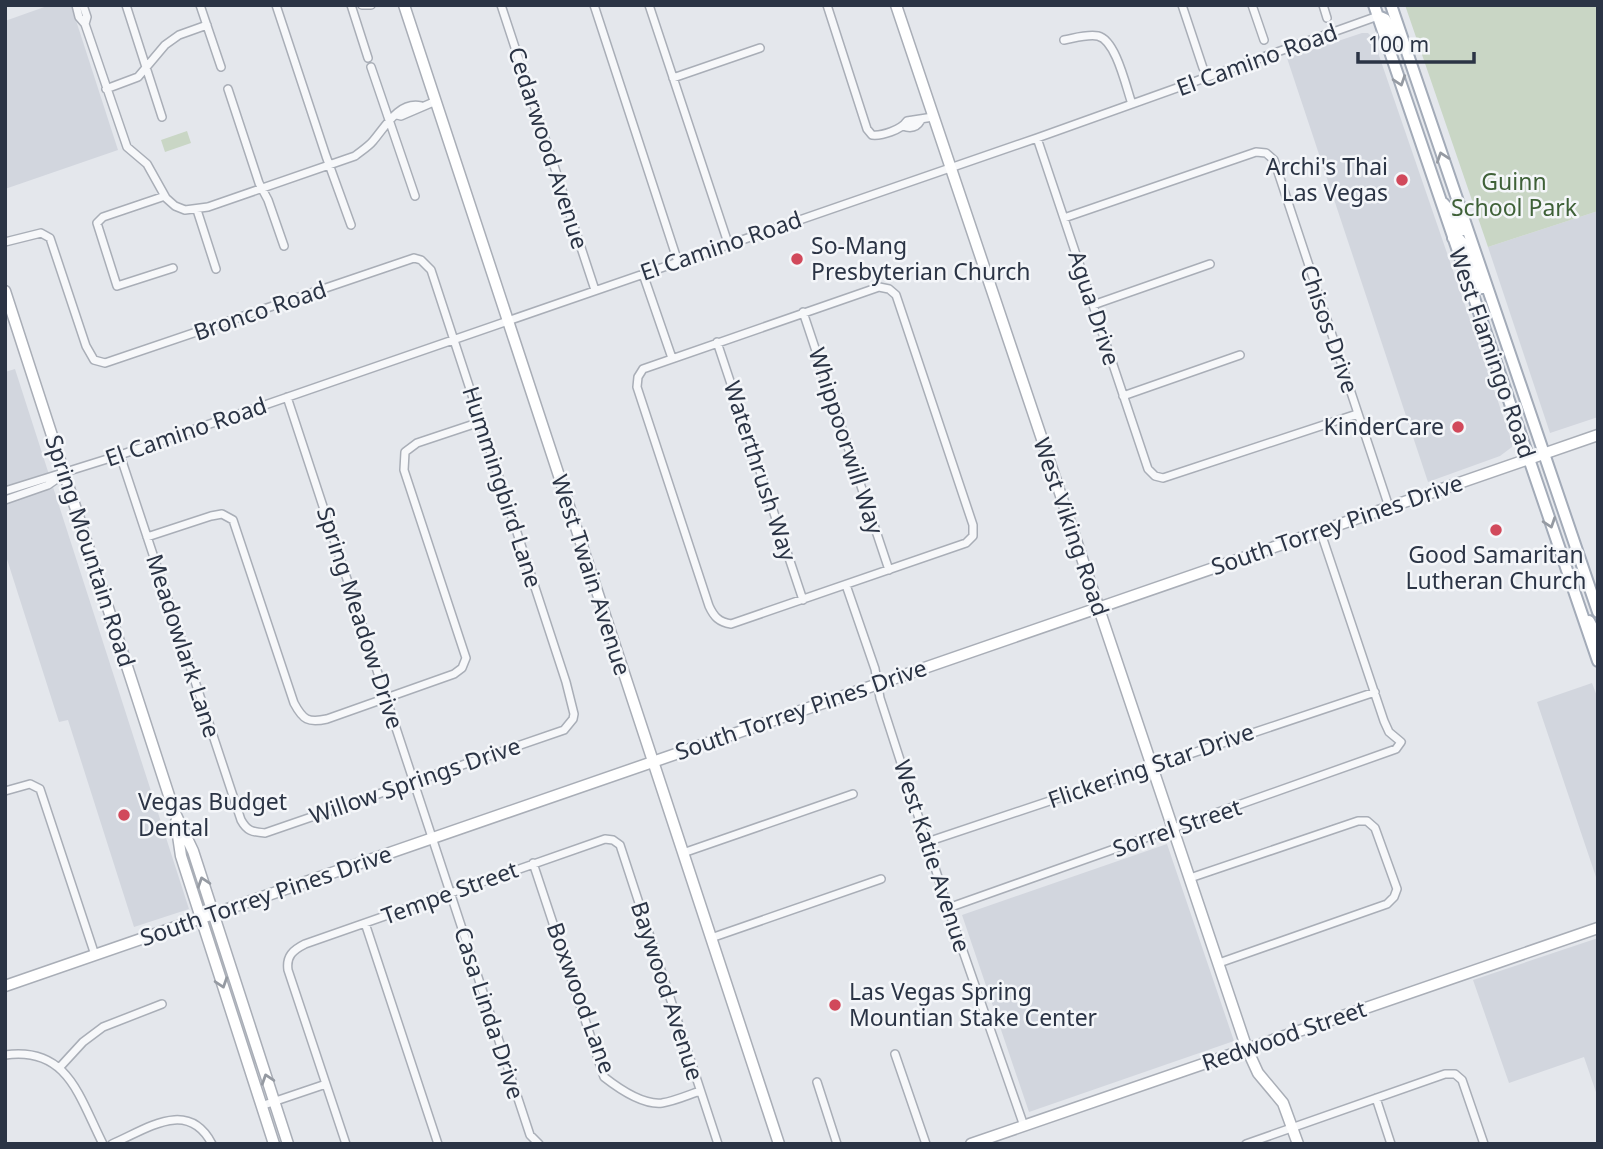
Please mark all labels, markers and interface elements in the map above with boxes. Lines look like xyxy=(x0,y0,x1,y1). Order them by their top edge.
street label: El Camino Road xyxy=(1172,15,1342,103)
scale bar xyxy=(1358,21,1474,65)
text: 100 m xyxy=(1368,30,1429,58)
street label: Cedarwood Avenue xyxy=(501,42,597,253)
one-way arrow xyxy=(1392,74,1406,86)
place label: Archi's Thai Las Vegas xyxy=(1266,150,1388,208)
one-way arrow xyxy=(1436,151,1450,163)
park label: Guinn School Park xyxy=(1451,165,1578,223)
marker: Archi's Thai Las Vegas xyxy=(1394,172,1410,188)
street label: El Camino Road xyxy=(636,202,806,288)
place label: So-Mang Presbyterian Church xyxy=(811,229,1030,287)
street label: West Flamingo Road xyxy=(1442,243,1544,462)
street label: Agua Drive xyxy=(1061,246,1129,369)
marker: So-Mang Presbyterian Church xyxy=(789,251,805,267)
street label: Chisos Drive xyxy=(1293,260,1367,397)
street label: Bronco Road xyxy=(189,272,330,348)
street label: Whippoorwill Way xyxy=(802,343,892,538)
street label: Waterthrush Way xyxy=(717,377,805,565)
street label: Hummingbird Lane xyxy=(455,382,551,591)
street label: El Camino Road xyxy=(101,388,271,474)
place label: KinderCare xyxy=(1324,410,1444,442)
marker: KinderCare xyxy=(1450,419,1466,435)
street label: Spring Mountain Road xyxy=(38,430,144,671)
street label: West Viking Road xyxy=(1026,433,1117,620)
street label: South Torrey Pines Drive xyxy=(1207,466,1467,582)
street label: West Twain Avenue xyxy=(544,470,640,679)
street label: Spring Meadow Drive xyxy=(310,503,412,733)
one-way arrow xyxy=(1542,516,1556,529)
marker: Good Samaritan Lutheran Church xyxy=(1488,522,1504,538)
place label: Good Samaritan Lutheran Church xyxy=(1405,538,1587,596)
street label: Meadowlark Lane xyxy=(139,550,229,742)
street label: South Torrey Pines Drive xyxy=(671,651,931,767)
street label: Flickering Star Drive xyxy=(1043,715,1258,815)
street label: Willow Springs Drive xyxy=(305,729,524,831)
street label: West Katie Avenue xyxy=(887,755,979,956)
place label: Vegas Budget Dental xyxy=(138,785,287,843)
street label: Sorrel Street xyxy=(1108,790,1245,864)
marker: Vegas Budget Dental xyxy=(116,807,132,823)
street label: South Torrey Pines Drive xyxy=(136,837,396,953)
street label: Tempe Street xyxy=(377,853,522,932)
one-way arrow xyxy=(197,877,212,889)
street label: Baywood Avenue xyxy=(624,897,712,1084)
street label: Boxwood Lane xyxy=(540,918,624,1078)
street label: Casa Linda Drive xyxy=(447,922,533,1103)
place label: Las Vegas Spring Mountian Stake Center xyxy=(849,975,1098,1033)
one-way arrow xyxy=(214,976,228,989)
street label: Redwood Street xyxy=(1197,992,1370,1078)
marker: Las Vegas Spring Mountian Stake Center xyxy=(827,997,843,1013)
one-way arrow xyxy=(261,1073,275,1085)

